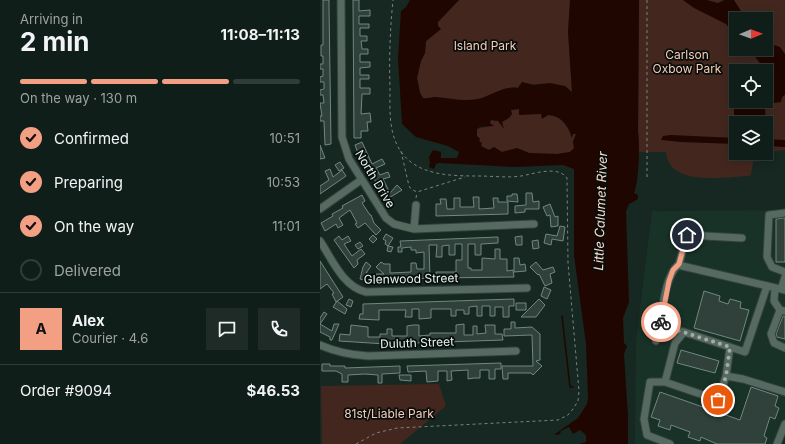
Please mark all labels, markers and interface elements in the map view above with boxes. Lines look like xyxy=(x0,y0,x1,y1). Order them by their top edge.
text: Arriving in xyxy=(20,11,83,27)
north arrow xyxy=(729,12,773,56)
map controls xyxy=(729,12,773,160)
text: 11:08–11:13 xyxy=(221,25,300,44)
text: 2 min xyxy=(20,26,90,57)
park label: Island Park xyxy=(454,38,517,53)
park label: Carlson Oxbow Park xyxy=(653,47,722,76)
button: locate xyxy=(729,64,773,108)
text: On the way · 130 m xyxy=(20,90,137,106)
button: layers xyxy=(729,116,773,160)
icon: check xyxy=(20,127,42,149)
text: Confirmed xyxy=(54,129,129,148)
text: 10:51 xyxy=(270,130,300,146)
street label: North Drive xyxy=(352,147,399,211)
water label: Little Calumet River xyxy=(590,150,610,271)
icon: check xyxy=(20,171,42,193)
text: Preparing xyxy=(54,173,123,192)
text: 10:53 xyxy=(267,174,300,190)
icon: check xyxy=(20,215,42,237)
text: On the way xyxy=(54,217,134,236)
text: 11:01 xyxy=(272,218,300,234)
pin xyxy=(670,218,704,252)
icon: home xyxy=(676,224,698,246)
text: Delivered xyxy=(54,261,121,280)
street label: Glenwood Street xyxy=(364,270,458,287)
courier xyxy=(641,302,681,342)
button: chat xyxy=(206,308,248,350)
button: phone xyxy=(258,308,300,350)
text: Alex xyxy=(72,311,105,330)
icon: bike xyxy=(650,311,672,333)
text: A xyxy=(35,319,47,338)
text: Courier · 4.6 xyxy=(72,330,148,346)
street label: Duluth Street xyxy=(380,334,454,351)
text: Order #9094 xyxy=(20,381,112,400)
text: $46.53 xyxy=(247,381,300,400)
pin xyxy=(701,383,735,417)
icon: bag xyxy=(707,389,729,411)
park label: 81st/Liable Park xyxy=(344,406,434,421)

